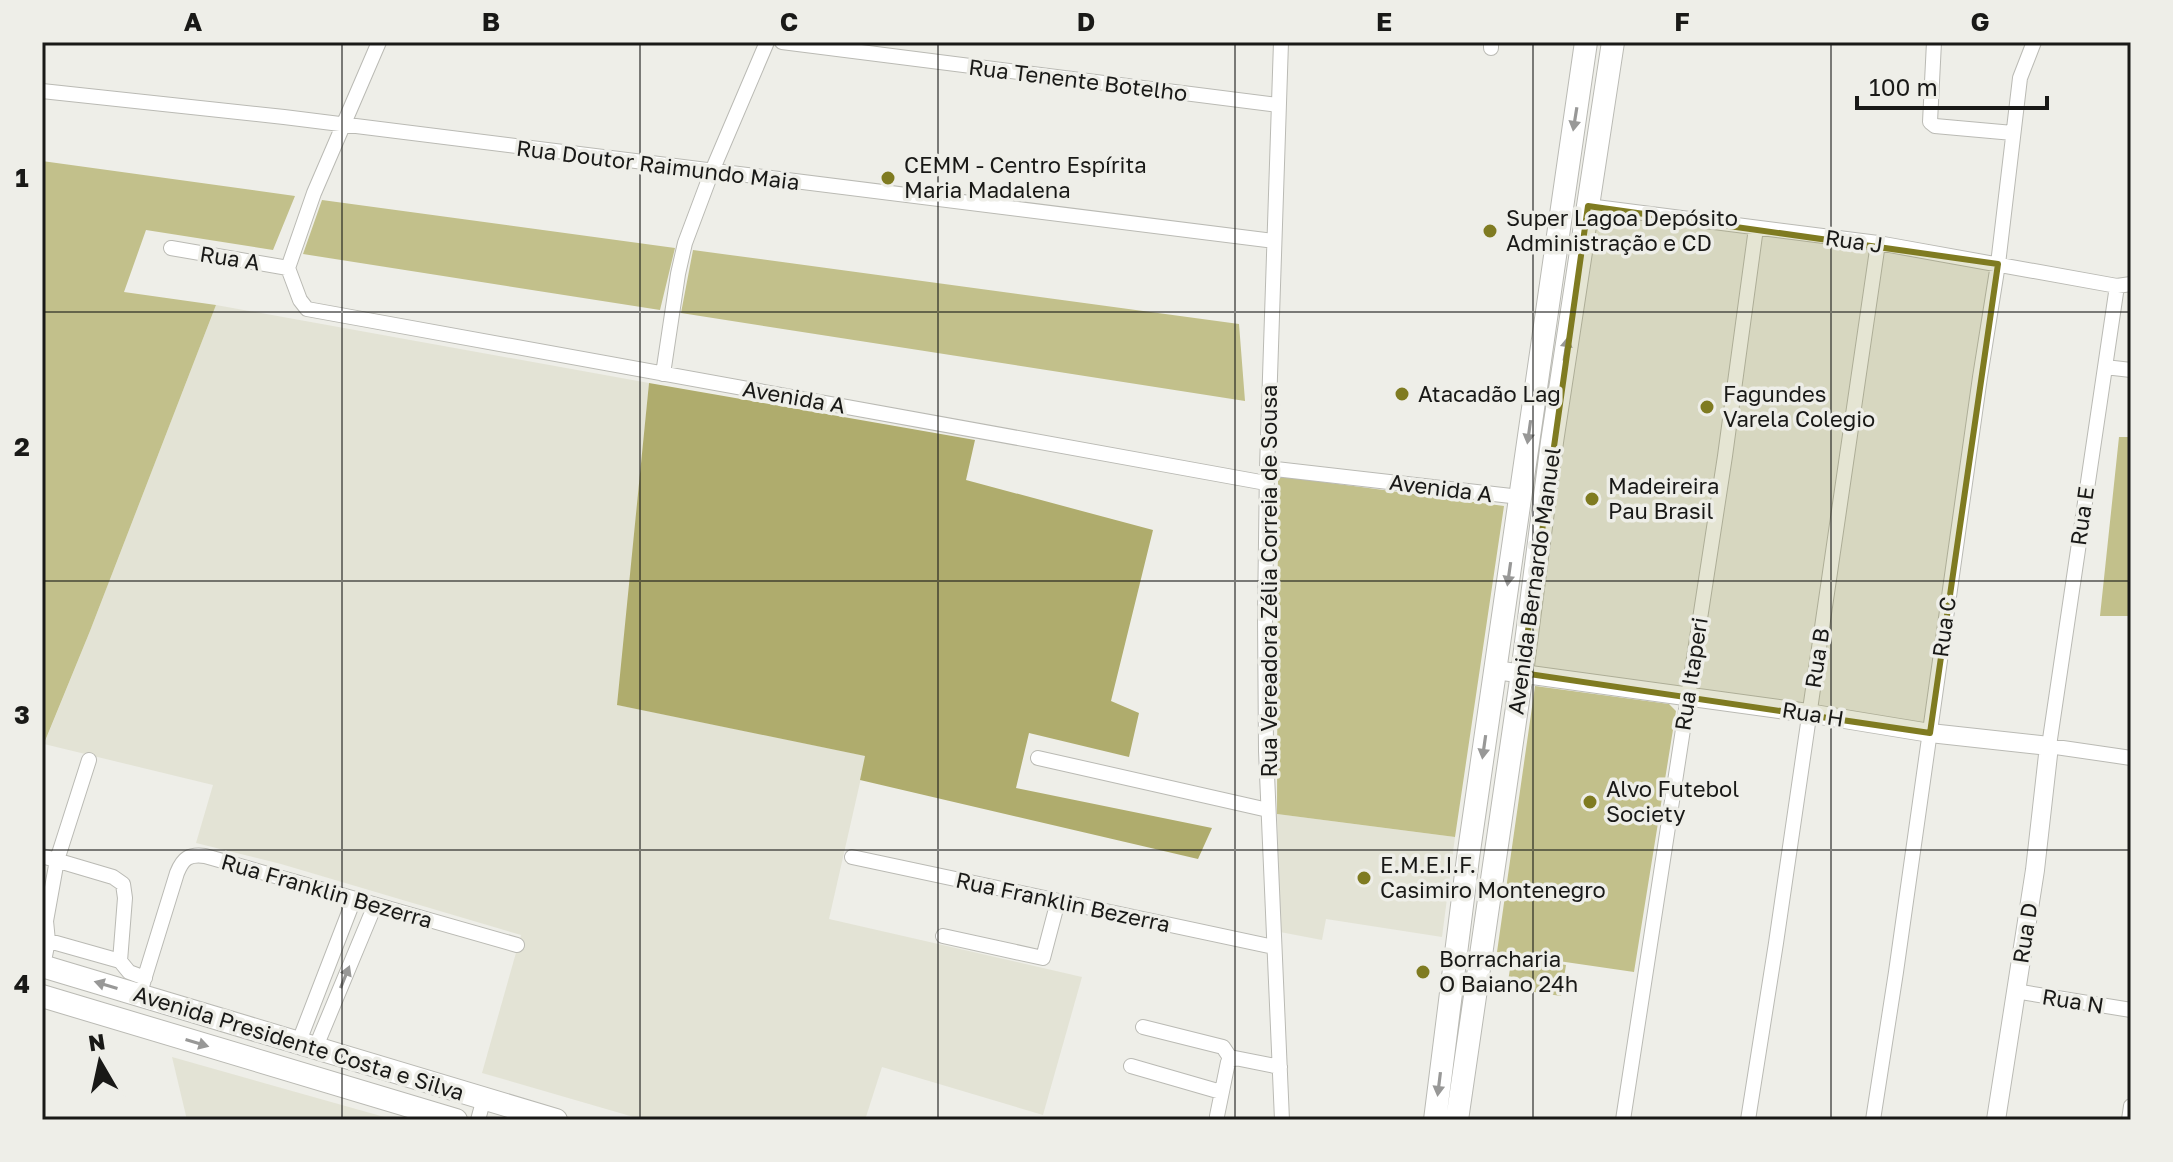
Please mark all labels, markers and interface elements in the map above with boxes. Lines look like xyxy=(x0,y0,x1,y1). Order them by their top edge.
text: A xyxy=(184,6,203,37)
text: B xyxy=(482,6,500,37)
text: C xyxy=(780,6,798,37)
text: D xyxy=(1077,6,1095,37)
text: E xyxy=(1376,6,1392,37)
text: F xyxy=(1674,6,1690,37)
text: G xyxy=(1970,6,1990,37)
street label: Rua Tenente Botelho xyxy=(967,53,1189,106)
scale bar xyxy=(1857,60,2047,110)
text: 100 m xyxy=(1869,72,1938,101)
one-way arrow xyxy=(1568,107,1581,132)
street label: Rua Doutor Raimundo Maia xyxy=(515,134,801,195)
place label: CEMM - Centro Espírita Maria Madalena xyxy=(904,151,1147,203)
text: 1 xyxy=(15,162,29,193)
marker: CEMM - Centro Espírita Maria Madalena xyxy=(879,169,897,187)
place label: Super Lagoa Depósito Administração e CD xyxy=(1506,204,1738,256)
marker: Super Lagoa Depósito Administração e CD xyxy=(1481,222,1499,240)
street label: Rua J xyxy=(1823,223,1885,258)
street label: Rua A xyxy=(198,239,262,276)
one-way arrow xyxy=(1560,336,1573,361)
street label: Avenida A xyxy=(741,374,848,419)
place label: Atacadão Lag xyxy=(1418,380,1561,407)
place label: Fagundes Varela Colegio xyxy=(1723,380,1875,432)
street label: Rua Vereadora Zélia Correia de Sousa xyxy=(1255,384,1282,778)
marker: Atacadão Lag xyxy=(1393,385,1411,403)
marker: Fagundes Varela Colegio xyxy=(1698,398,1716,416)
one-way arrow xyxy=(1522,420,1535,445)
text: 2 xyxy=(14,431,30,462)
street label: Avenida Bernardo Manuel xyxy=(1501,446,1566,716)
street label: Avenida A xyxy=(1388,468,1494,507)
place label: Madeireira Pau Brasil xyxy=(1608,472,1719,524)
street label: Rua E xyxy=(2064,485,2099,547)
marker: Madeireira Pau Brasil xyxy=(1583,490,1601,508)
one-way arrow xyxy=(1502,562,1515,587)
street label: Rua C xyxy=(1926,595,1961,659)
street label: Rua Itaperi xyxy=(1668,615,1713,733)
street label: Rua B xyxy=(1798,626,1835,690)
street label: Rua H xyxy=(1780,695,1846,732)
text: 3 xyxy=(14,699,30,730)
one-way arrow xyxy=(1477,735,1490,760)
place label: Alvo Futebol Society xyxy=(1606,775,1739,827)
marker: Alvo Futebol Society xyxy=(1581,793,1599,811)
street label: Rua Franklin Bezerra xyxy=(218,847,436,934)
place label: E.M.E.I.F. Casimiro Montenegro xyxy=(1380,851,1606,903)
street label: Rua Franklin Bezerra xyxy=(953,866,1173,937)
marker: E.M.E.I.F. Casimiro Montenegro xyxy=(1355,869,1373,887)
street label: Rua D xyxy=(2006,901,2043,965)
place label: Borracharia O Baiano 24h xyxy=(1439,945,1578,997)
marker: Borracharia O Baiano 24h xyxy=(1414,963,1432,981)
one-way arrow xyxy=(339,965,352,989)
text: 4 xyxy=(14,968,30,999)
one-way arrow xyxy=(94,979,118,991)
street label: Avenida Presidente Costa e Silva xyxy=(131,979,468,1106)
street label: Rua N xyxy=(2040,982,2106,1019)
north arrow xyxy=(60,1022,140,1102)
text: N xyxy=(86,1027,107,1056)
one-way arrow xyxy=(185,1037,209,1050)
one-way arrow xyxy=(1433,1071,1446,1096)

